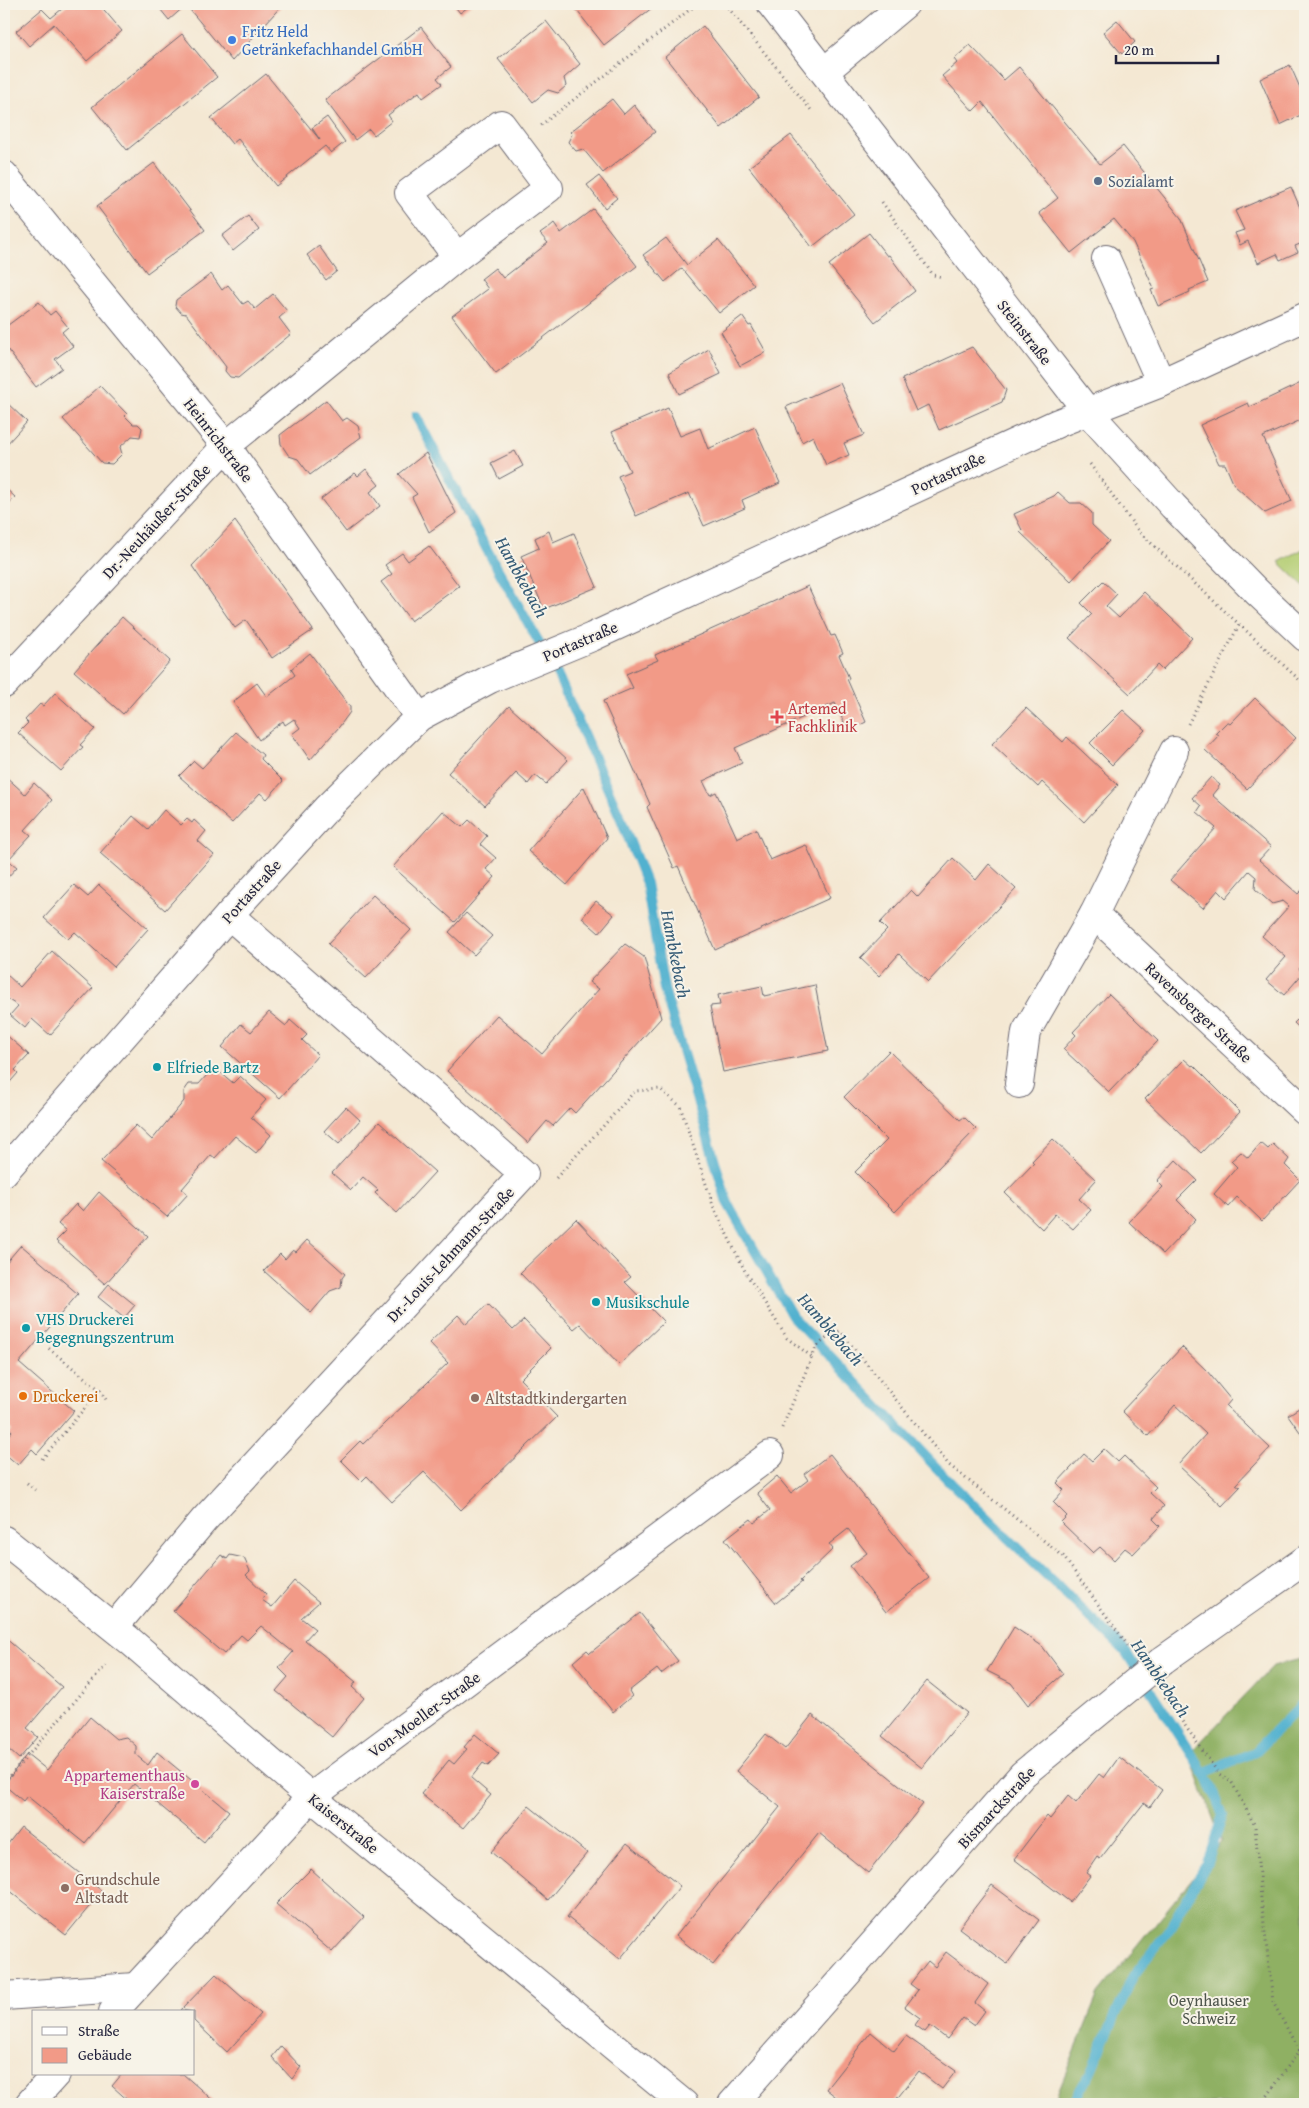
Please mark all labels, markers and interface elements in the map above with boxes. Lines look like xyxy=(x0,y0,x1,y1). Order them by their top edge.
place label: Fritz Held Getränkefachhandel GmbH xyxy=(242,19,423,61)
scale bar xyxy=(1116,32,1219,64)
marker: Fritz Held Getränkefachhandel GmbH xyxy=(226,34,238,46)
text: 20 m xyxy=(1124,39,1155,60)
place label: Sozialamt xyxy=(1108,169,1174,193)
marker: Sozialamt xyxy=(1092,175,1104,187)
street label: Steinstraße xyxy=(992,294,1058,370)
street label: Heinrichstraße xyxy=(178,393,260,487)
street label: Portastraße xyxy=(907,445,989,501)
street label: Dr.-Neuhäußer-Straße xyxy=(96,458,216,584)
water label: Hambkebach xyxy=(488,530,555,623)
street label: Portastraße xyxy=(539,614,621,668)
place label: Artemed Fachklinik xyxy=(788,696,858,738)
marker: Artemed Fachklinik xyxy=(770,710,784,724)
street label: Portastraße xyxy=(215,853,287,929)
water label: Hambkebach xyxy=(654,907,698,1000)
street label: Ravensberger Straße xyxy=(1140,956,1258,1068)
place label: Elfriede Bartz xyxy=(167,1055,259,1079)
marker: Elfriede Bartz xyxy=(151,1061,163,1073)
street label: Dr.-Louis-Lehmann-Straße xyxy=(380,1181,520,1327)
water label: Hambkebach xyxy=(791,1286,871,1372)
place label: Musikschule xyxy=(606,1290,690,1314)
marker: Musikschule xyxy=(590,1296,602,1308)
place label: VHS Druckerei Begegnungszentrum xyxy=(36,1307,174,1349)
marker: VHS Druckerei Begegnungszentrum xyxy=(20,1322,32,1334)
place label: Druckerei xyxy=(33,1384,99,1408)
place label: Altstadtkindergarten xyxy=(485,1386,627,1410)
marker: Druckerei xyxy=(17,1390,29,1402)
marker: Altstadtkindergarten xyxy=(469,1392,481,1404)
water label: Hambkebach xyxy=(1124,1633,1197,1723)
street label: Von-Moeller-Straße xyxy=(363,1665,485,1763)
street label: Bismarckstraße xyxy=(951,1761,1041,1853)
place label: Appartementhaus Kaiserstraße xyxy=(64,1763,185,1805)
marker: Appartementhaus Kaiserstraße xyxy=(189,1778,201,1790)
street label: Kaiserstraße xyxy=(303,1787,385,1859)
place label: Grundschule Altstadt xyxy=(75,1867,160,1909)
marker: Grundschule Altstadt xyxy=(59,1882,71,1894)
park label: Oeynhauser Schweiz xyxy=(1169,1988,1249,2030)
legend xyxy=(32,2010,195,2076)
text: Straße xyxy=(78,2020,120,2041)
text: Gebäude xyxy=(78,2044,132,2065)

